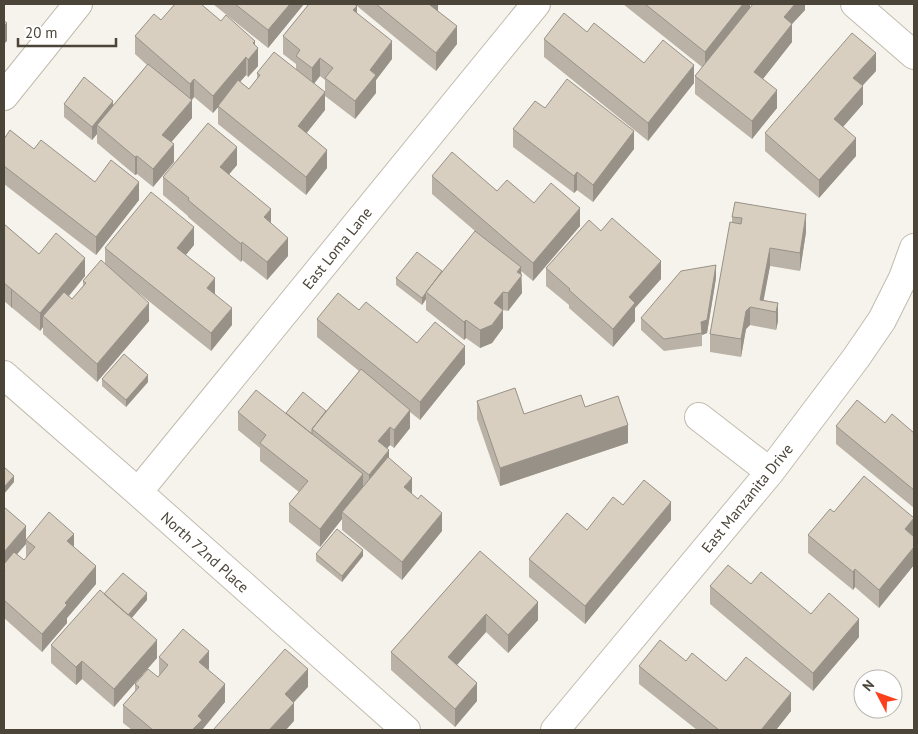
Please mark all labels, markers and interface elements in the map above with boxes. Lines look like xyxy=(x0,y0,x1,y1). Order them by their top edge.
scale bar xyxy=(18,15,115,47)
text: 20 m xyxy=(25,23,58,42)
street label: East Loma Lane xyxy=(298,203,376,293)
street label: East Manzanita Drive xyxy=(697,440,797,556)
street label: North 72nd Place xyxy=(157,508,253,596)
north arrow xyxy=(853,669,903,719)
text: N xyxy=(858,676,878,695)

